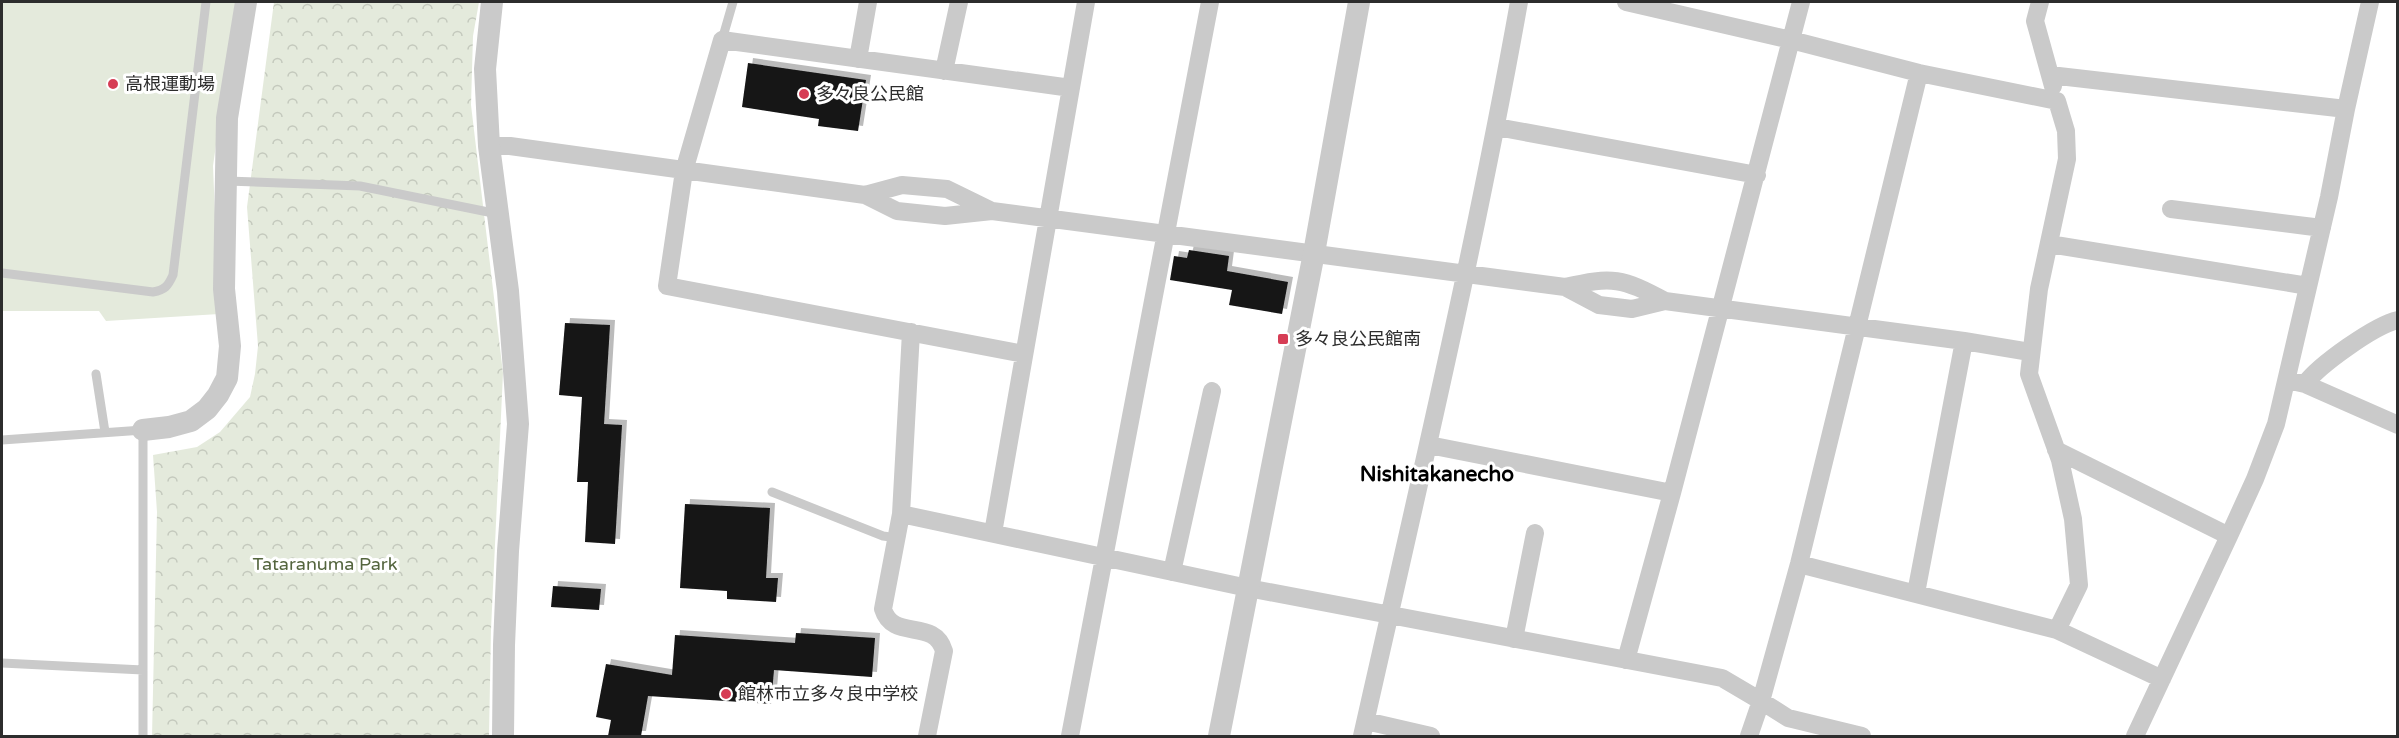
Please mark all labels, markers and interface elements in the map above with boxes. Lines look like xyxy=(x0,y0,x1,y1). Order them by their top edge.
place label: 高根運動場 xyxy=(125,73,215,95)
marker: 高根運動場 xyxy=(106,77,120,91)
place label: 多々良公民館 xyxy=(816,83,924,105)
marker: 多々良公民館 xyxy=(797,87,811,101)
place label: 多々良公民館南 xyxy=(1295,328,1421,350)
marker: 多々良公民館南 xyxy=(1276,332,1290,346)
district label: Nishitakanecho xyxy=(1360,462,1514,487)
park label: Tataranuma Park xyxy=(252,553,398,575)
place label: 館林市立多々良中学校 xyxy=(738,683,918,705)
marker: 館林市立多々良中学校 xyxy=(719,687,733,701)

